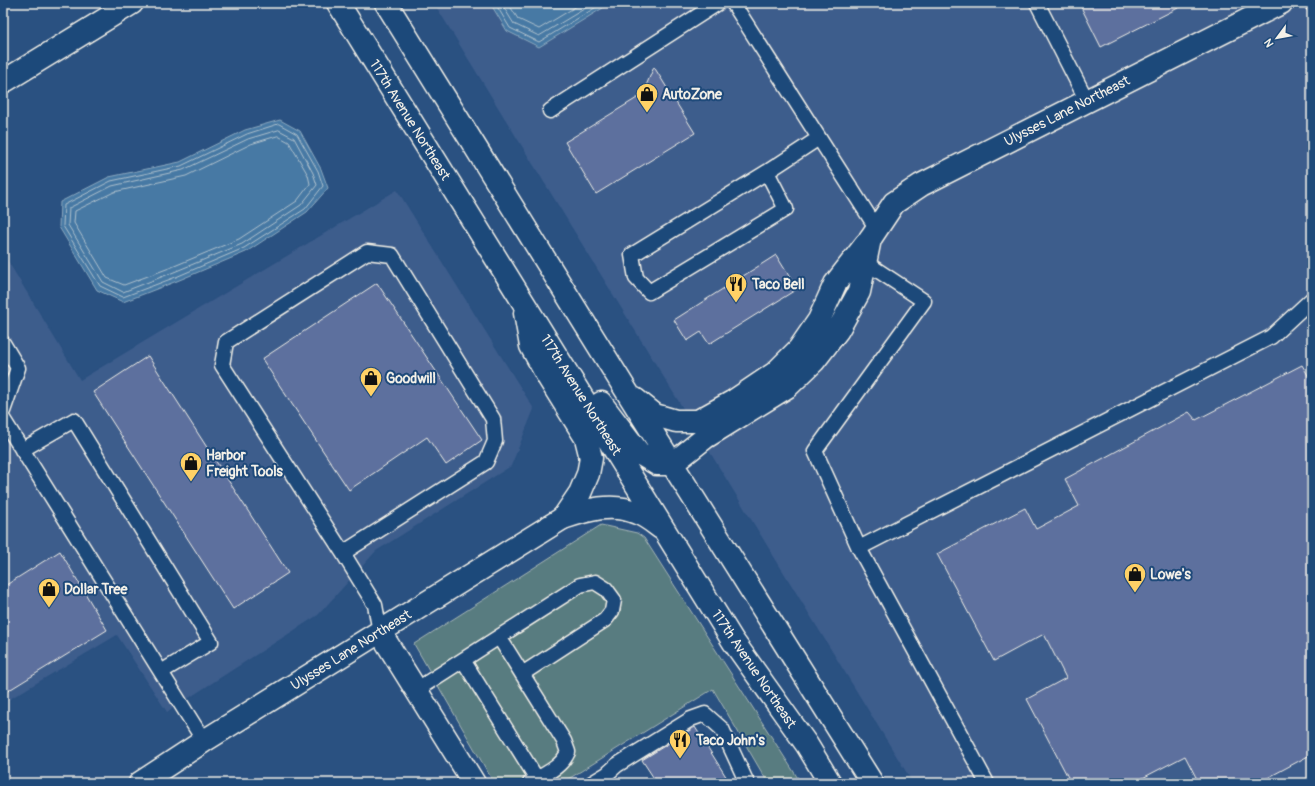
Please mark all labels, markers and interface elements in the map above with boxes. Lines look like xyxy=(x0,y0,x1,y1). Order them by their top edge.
north arrow xyxy=(1257,18,1297,58)
text: N xyxy=(1261,36,1276,50)
street label: 117th Avenue Northeast xyxy=(366,56,454,184)
street label: Ulysses Lane Northeast xyxy=(1001,72,1133,150)
shop icon: AutoZone xyxy=(634,81,660,114)
place label: AutoZone xyxy=(662,86,723,103)
restaurant icon: Taco Bell xyxy=(723,271,749,304)
place label: Taco Bell xyxy=(751,276,805,293)
street label: 117th Avenue Northeast xyxy=(537,331,625,459)
shop icon: Goodwill xyxy=(358,365,384,398)
place label: Goodwill xyxy=(386,370,436,387)
place label: Harbor Freight Tools xyxy=(206,447,283,480)
shop icon: Harbor Freight Tools xyxy=(178,450,204,483)
shop icon: Lowe's xyxy=(1122,561,1148,594)
place label: Lowe's xyxy=(1150,566,1191,583)
shop icon: Dollar Tree xyxy=(36,576,62,609)
place label: Dollar Tree xyxy=(64,581,128,598)
street label: Ulysses Lane Northeast xyxy=(288,606,415,694)
street label: 117th Avenue Northeast xyxy=(708,607,800,732)
restaurant icon: Taco John's xyxy=(667,727,693,760)
place label: Taco John's xyxy=(695,732,766,749)

